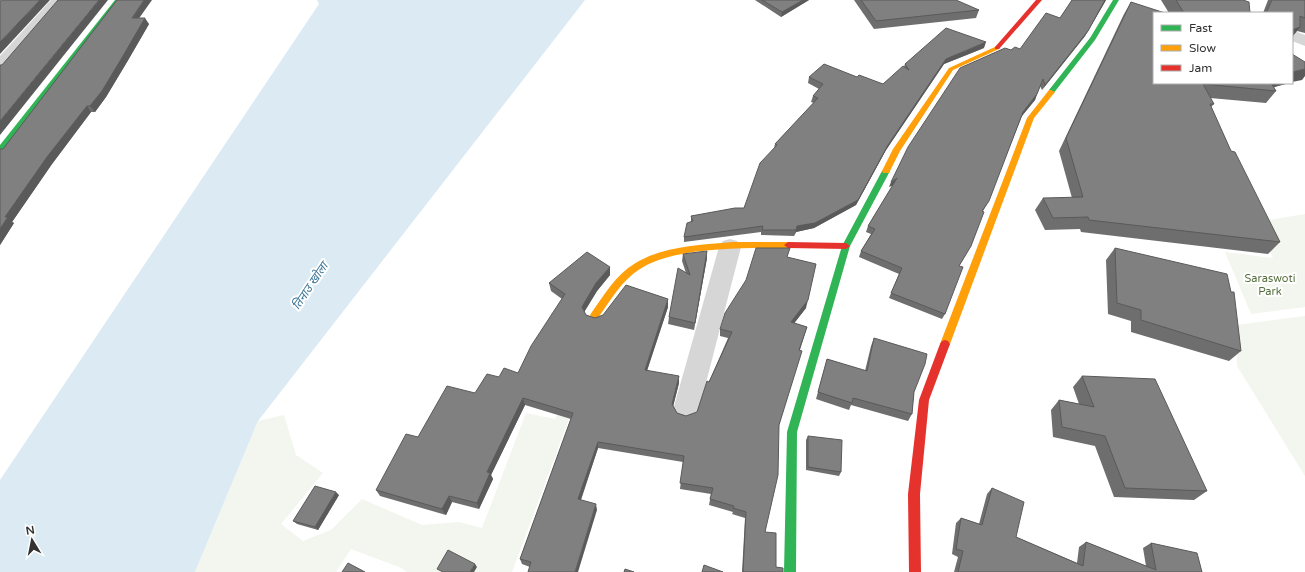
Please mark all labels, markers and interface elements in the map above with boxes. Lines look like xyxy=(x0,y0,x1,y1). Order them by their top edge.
legend xyxy=(1153,12,1293,84)
text: Fast xyxy=(1189,21,1213,35)
text: Slow xyxy=(1189,41,1216,55)
text: Jam xyxy=(1189,61,1212,75)
water label: तिनाउ खोला xyxy=(289,257,332,312)
park label: Saraswoti Park xyxy=(1245,272,1295,298)
north arrow xyxy=(12,520,52,560)
text: N xyxy=(25,523,36,538)

